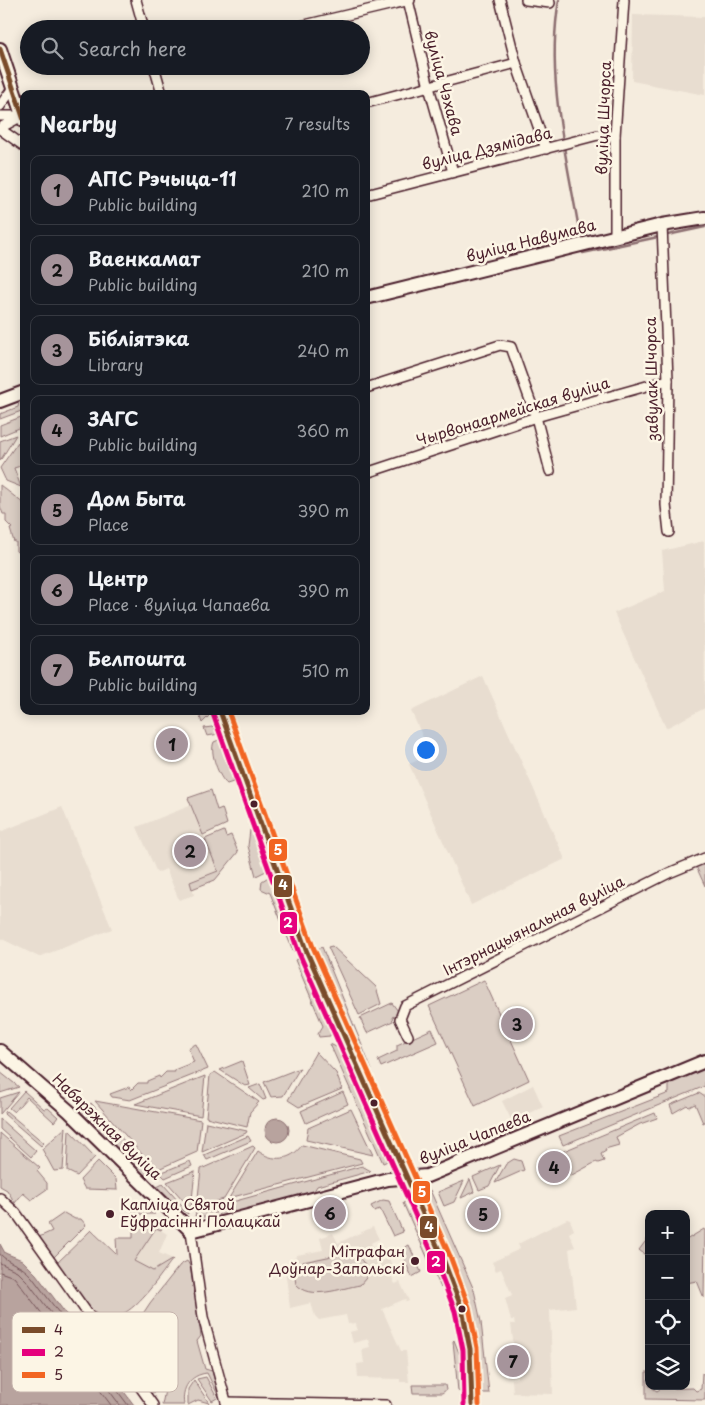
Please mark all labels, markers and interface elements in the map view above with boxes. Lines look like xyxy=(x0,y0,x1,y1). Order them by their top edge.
search box xyxy=(20,20,370,75)
street label: вуліца Чэхава xyxy=(419,28,470,138)
icon: search xyxy=(38,34,66,62)
text: Search here xyxy=(78,34,187,62)
street label: вуліца Шчорса xyxy=(589,60,616,175)
text: Nearby xyxy=(40,107,117,139)
text: 7 results xyxy=(285,111,350,135)
street label: вуліца Дзямідава xyxy=(419,120,555,175)
text: АПС Рэчыца-11 xyxy=(88,164,237,192)
text: 1 xyxy=(53,178,61,202)
text: 210 m xyxy=(301,178,349,202)
text: Public building xyxy=(88,192,198,216)
street label: вуліца Навумава xyxy=(463,212,598,267)
text: Ваенкамат xyxy=(88,244,200,272)
text: 2 xyxy=(51,258,63,282)
text: 210 m xyxy=(301,258,349,282)
text: Public building xyxy=(88,272,198,296)
street label: завулак Шчорса xyxy=(638,316,663,442)
text: Бібліятэка xyxy=(88,324,189,352)
text: 3 xyxy=(52,338,62,362)
text: 240 m xyxy=(297,338,349,362)
text: Library xyxy=(88,352,143,376)
street label: Чырвонаармейская вуліца xyxy=(413,370,613,451)
text: ЗАГС xyxy=(88,404,139,432)
text: 4 xyxy=(52,418,62,442)
text: 360 m xyxy=(297,418,349,442)
text: Public building xyxy=(88,432,198,456)
text: Дом Быта xyxy=(88,484,186,512)
text: 5 xyxy=(52,498,62,522)
text: 390 m xyxy=(298,498,349,522)
text: Place xyxy=(88,512,129,536)
text: Центр xyxy=(88,564,148,592)
text: 6 xyxy=(51,578,63,602)
text: 390 m xyxy=(298,578,349,602)
text: Place · вуліца Чапаева xyxy=(88,592,270,616)
text: Белпошта xyxy=(88,644,186,672)
text: 7 xyxy=(52,658,62,682)
text: 510 m xyxy=(301,658,349,682)
text: Public building xyxy=(88,672,198,696)
pin: 1 xyxy=(156,725,188,763)
your location xyxy=(413,737,439,763)
unlabelled marker xyxy=(249,799,259,809)
pin: 2 xyxy=(174,832,206,870)
line badge: 5 xyxy=(268,838,288,862)
text: 5 xyxy=(274,839,283,860)
street label: Інтэрнацыянальная вуліца xyxy=(439,868,629,980)
line badge: 4 xyxy=(273,874,293,898)
text: 4 xyxy=(278,874,288,895)
line badge: 2 xyxy=(279,911,298,935)
text: 2 xyxy=(283,912,293,933)
pin: 3 xyxy=(501,1005,533,1043)
street label: Набярэжная вуліца xyxy=(48,1067,169,1185)
unlabelled marker xyxy=(369,1098,379,1108)
street label: вуліца Чапаева xyxy=(415,1104,534,1169)
pin: 4 xyxy=(538,1148,570,1186)
line badge: 5 xyxy=(412,1180,431,1204)
text: 5 xyxy=(418,1181,427,1202)
place label: Капліца Святой Еўфрасінні Полацкай xyxy=(120,1192,281,1232)
pin: 6 xyxy=(314,1194,346,1232)
pin: 5 xyxy=(467,1195,499,1233)
marker: Капліца Святой Еўфрасінні Полацкай xyxy=(104,1208,116,1220)
map controls xyxy=(645,1210,690,1390)
button: + xyxy=(645,1210,690,1255)
line badge: 4 xyxy=(419,1215,438,1239)
text: 4 xyxy=(424,1216,434,1237)
place label: Мітрафан Доўнар-Запольскі xyxy=(268,1239,405,1279)
line badge: 2 xyxy=(426,1250,446,1274)
text: 2 xyxy=(431,1251,441,1272)
marker: Мітрафан Доўнар-Запольскі xyxy=(409,1255,421,1267)
button: − xyxy=(645,1255,690,1300)
button: locate xyxy=(645,1300,690,1345)
unlabelled marker xyxy=(457,1304,467,1314)
legend xyxy=(12,1312,178,1392)
text: 4 xyxy=(54,1319,63,1340)
text: 2 xyxy=(54,1341,64,1362)
pin: 7 xyxy=(497,1342,529,1380)
button: layers xyxy=(645,1345,690,1390)
text: 5 xyxy=(54,1364,63,1385)

